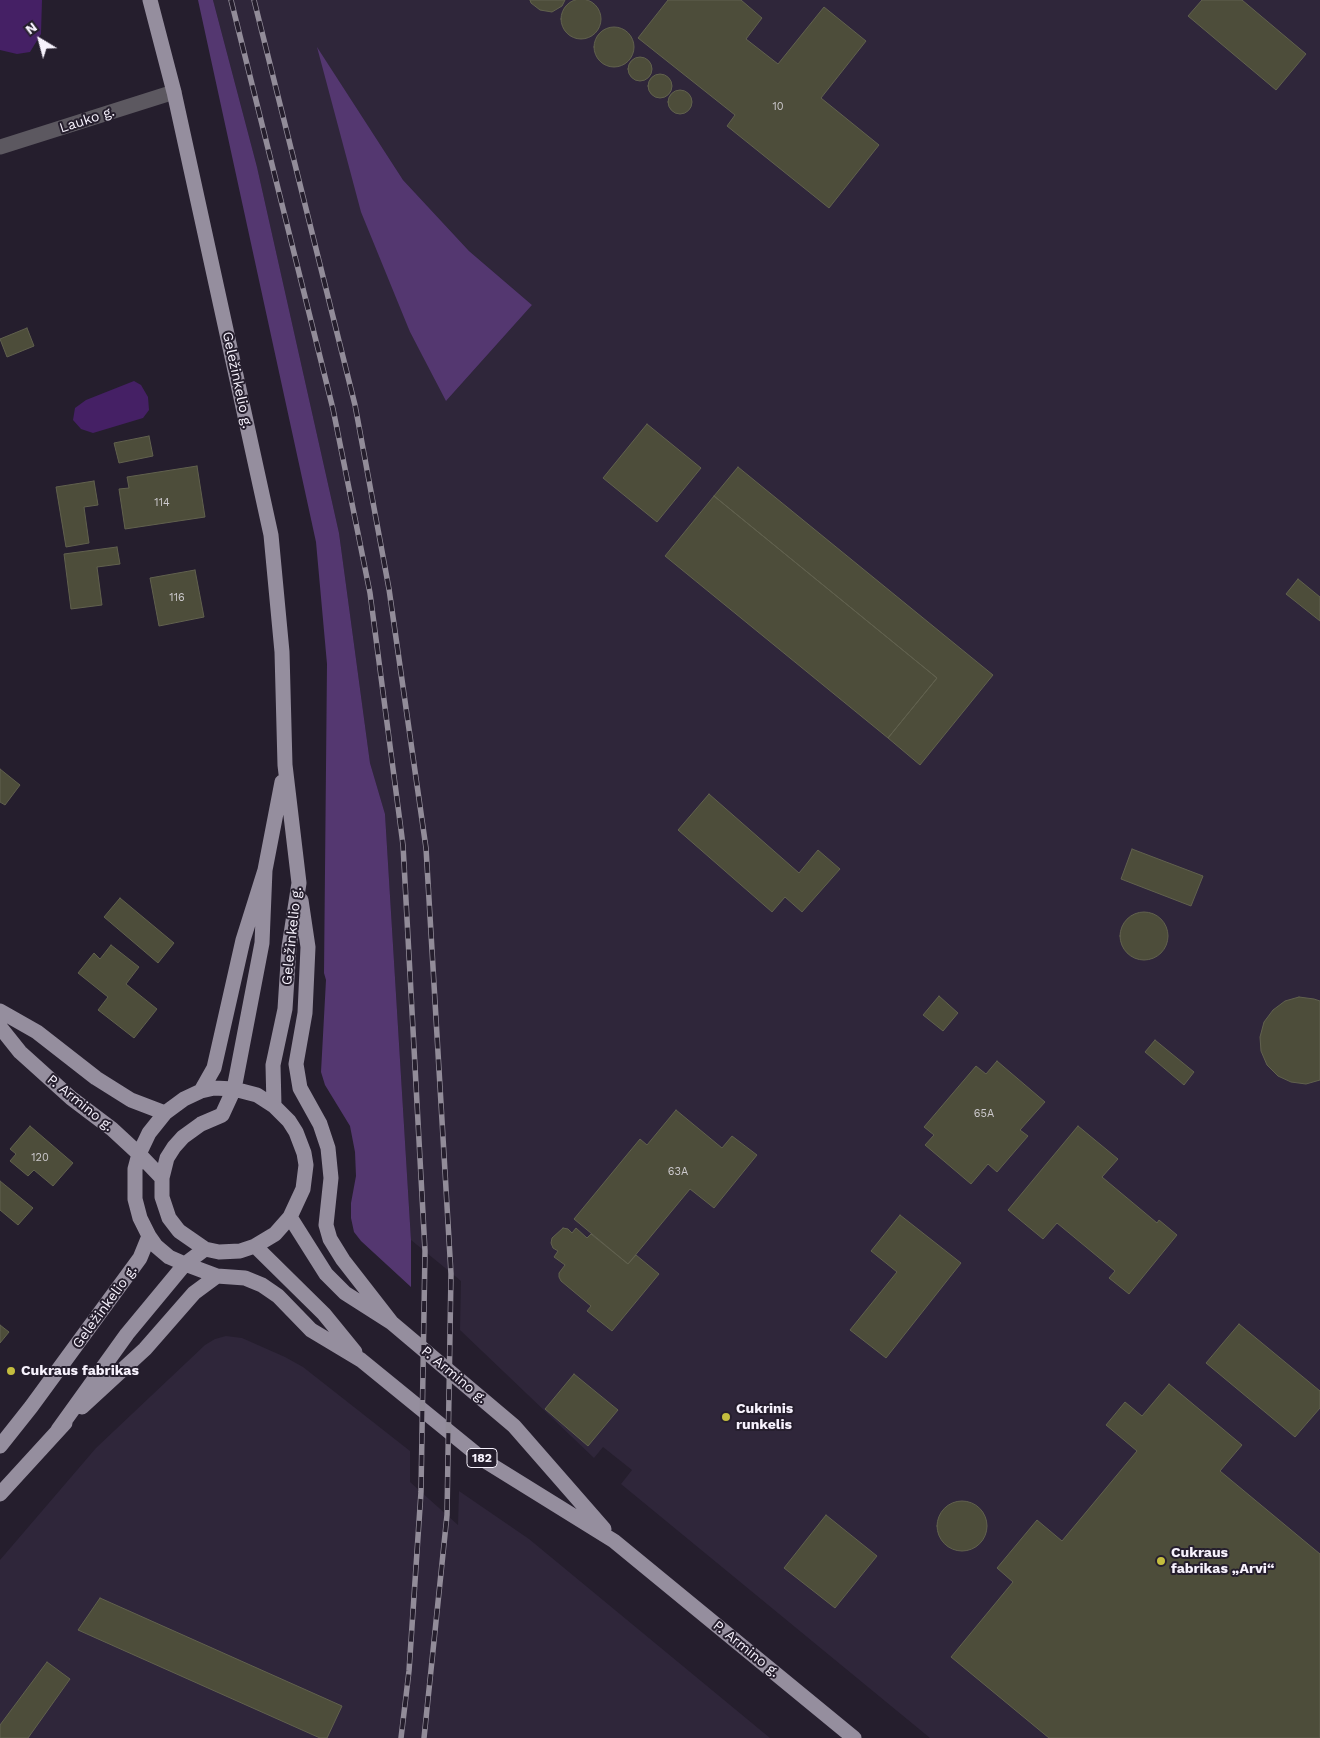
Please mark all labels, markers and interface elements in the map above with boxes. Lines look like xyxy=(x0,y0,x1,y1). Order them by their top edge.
north arrow xyxy=(15,15,65,65)
text: N xyxy=(22,19,40,38)
house number: 10 xyxy=(772,100,784,114)
street label: Lauko g. xyxy=(57,103,117,137)
street label: Geležinkelio g. xyxy=(219,330,255,430)
house number: 114 xyxy=(154,496,170,510)
house number: 116 xyxy=(169,591,185,605)
street label: Geležinkelio g. xyxy=(278,886,306,986)
street label: P. Armino g. xyxy=(43,1071,117,1135)
house number: 65A xyxy=(974,1107,994,1121)
house number: 120 xyxy=(31,1151,49,1165)
house number: 63A xyxy=(668,1165,688,1179)
street label: Geležinkelio g. xyxy=(69,1262,141,1352)
street label: P. Armino g. xyxy=(418,1343,490,1407)
place label: Cukraus fabrikas xyxy=(21,1363,139,1379)
marker: Cukraus fabrikas xyxy=(5,1365,17,1377)
place label: Cukrinis runkelis xyxy=(736,1401,793,1434)
marker: Cukrinis runkelis xyxy=(720,1411,732,1423)
road number: 182 xyxy=(467,1449,497,1468)
place label: Cukraus fabrikas „Arvi“ xyxy=(1171,1545,1274,1578)
marker: Cukraus fabrikas „Arvi“ xyxy=(1155,1555,1167,1567)
street label: P. Armino g. xyxy=(709,1617,783,1681)

